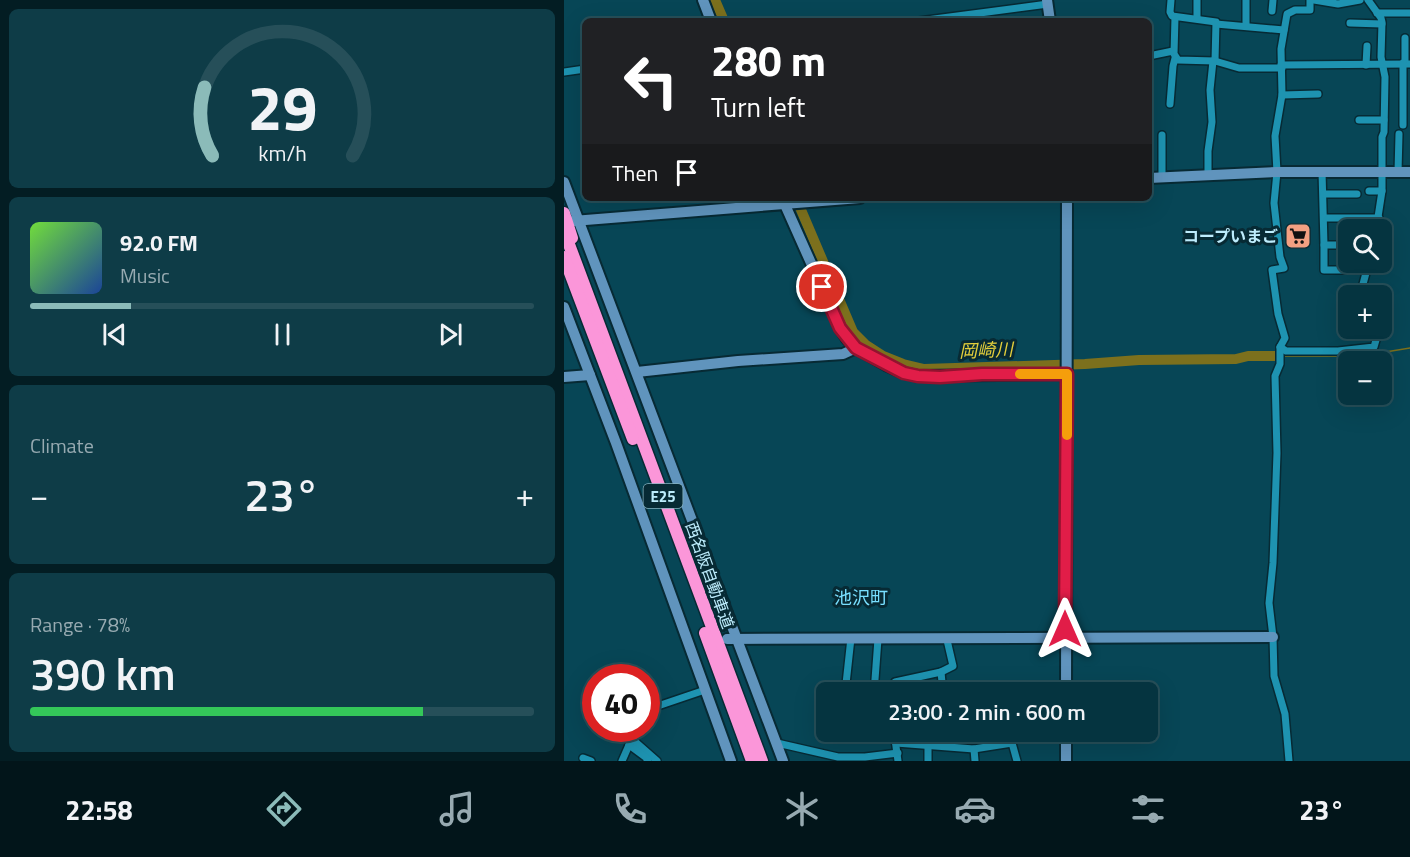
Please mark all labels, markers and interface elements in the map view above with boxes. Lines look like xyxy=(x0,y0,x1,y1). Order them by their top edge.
text: 280 m xyxy=(711,28,826,92)
icon: left xyxy=(612,42,690,120)
text: 29 xyxy=(247,59,317,154)
text: Turn left xyxy=(711,86,805,127)
text: km/h xyxy=(258,137,306,169)
text: Then xyxy=(612,156,658,190)
icon: arrive xyxy=(670,156,703,189)
map controls xyxy=(1338,219,1392,405)
button: search xyxy=(1338,219,1392,273)
supermarket icon: コープいまご xyxy=(1283,221,1313,251)
place label: コープいまご xyxy=(1183,224,1278,248)
text: 92.0 FM xyxy=(120,226,198,260)
text: Music xyxy=(120,260,170,291)
pin xyxy=(796,261,847,312)
icon: arrive xyxy=(805,270,838,303)
button: + xyxy=(1338,285,1392,339)
icon: previous xyxy=(98,318,131,351)
icon: pause xyxy=(266,318,299,351)
icon: next xyxy=(434,318,467,351)
water label: 岡崎川 xyxy=(959,335,1015,364)
button: − xyxy=(1338,351,1392,405)
text: Climate xyxy=(30,430,94,461)
text: 23° xyxy=(244,460,320,528)
text: − xyxy=(30,470,48,520)
text: + xyxy=(516,470,534,520)
road number: E25 xyxy=(644,484,682,508)
street label: 西名阪自動車道 xyxy=(680,518,740,632)
district label: 池沢町 xyxy=(834,584,888,611)
position arrow xyxy=(1033,597,1097,661)
text: Range · 78% xyxy=(30,609,130,640)
text: 390 km xyxy=(30,639,176,707)
speed limit sign: 40 xyxy=(582,664,660,742)
text: 23:00 · 2 min · 600 m xyxy=(888,695,1086,729)
icon: directions xyxy=(263,788,305,830)
icon: music xyxy=(436,788,478,830)
icon: phone xyxy=(609,788,651,830)
icon: climate xyxy=(781,788,823,830)
icon: car xyxy=(954,788,996,830)
icon: filters xyxy=(1127,788,1169,830)
text: 22:58 xyxy=(65,789,133,830)
text: 23° xyxy=(1299,789,1345,830)

